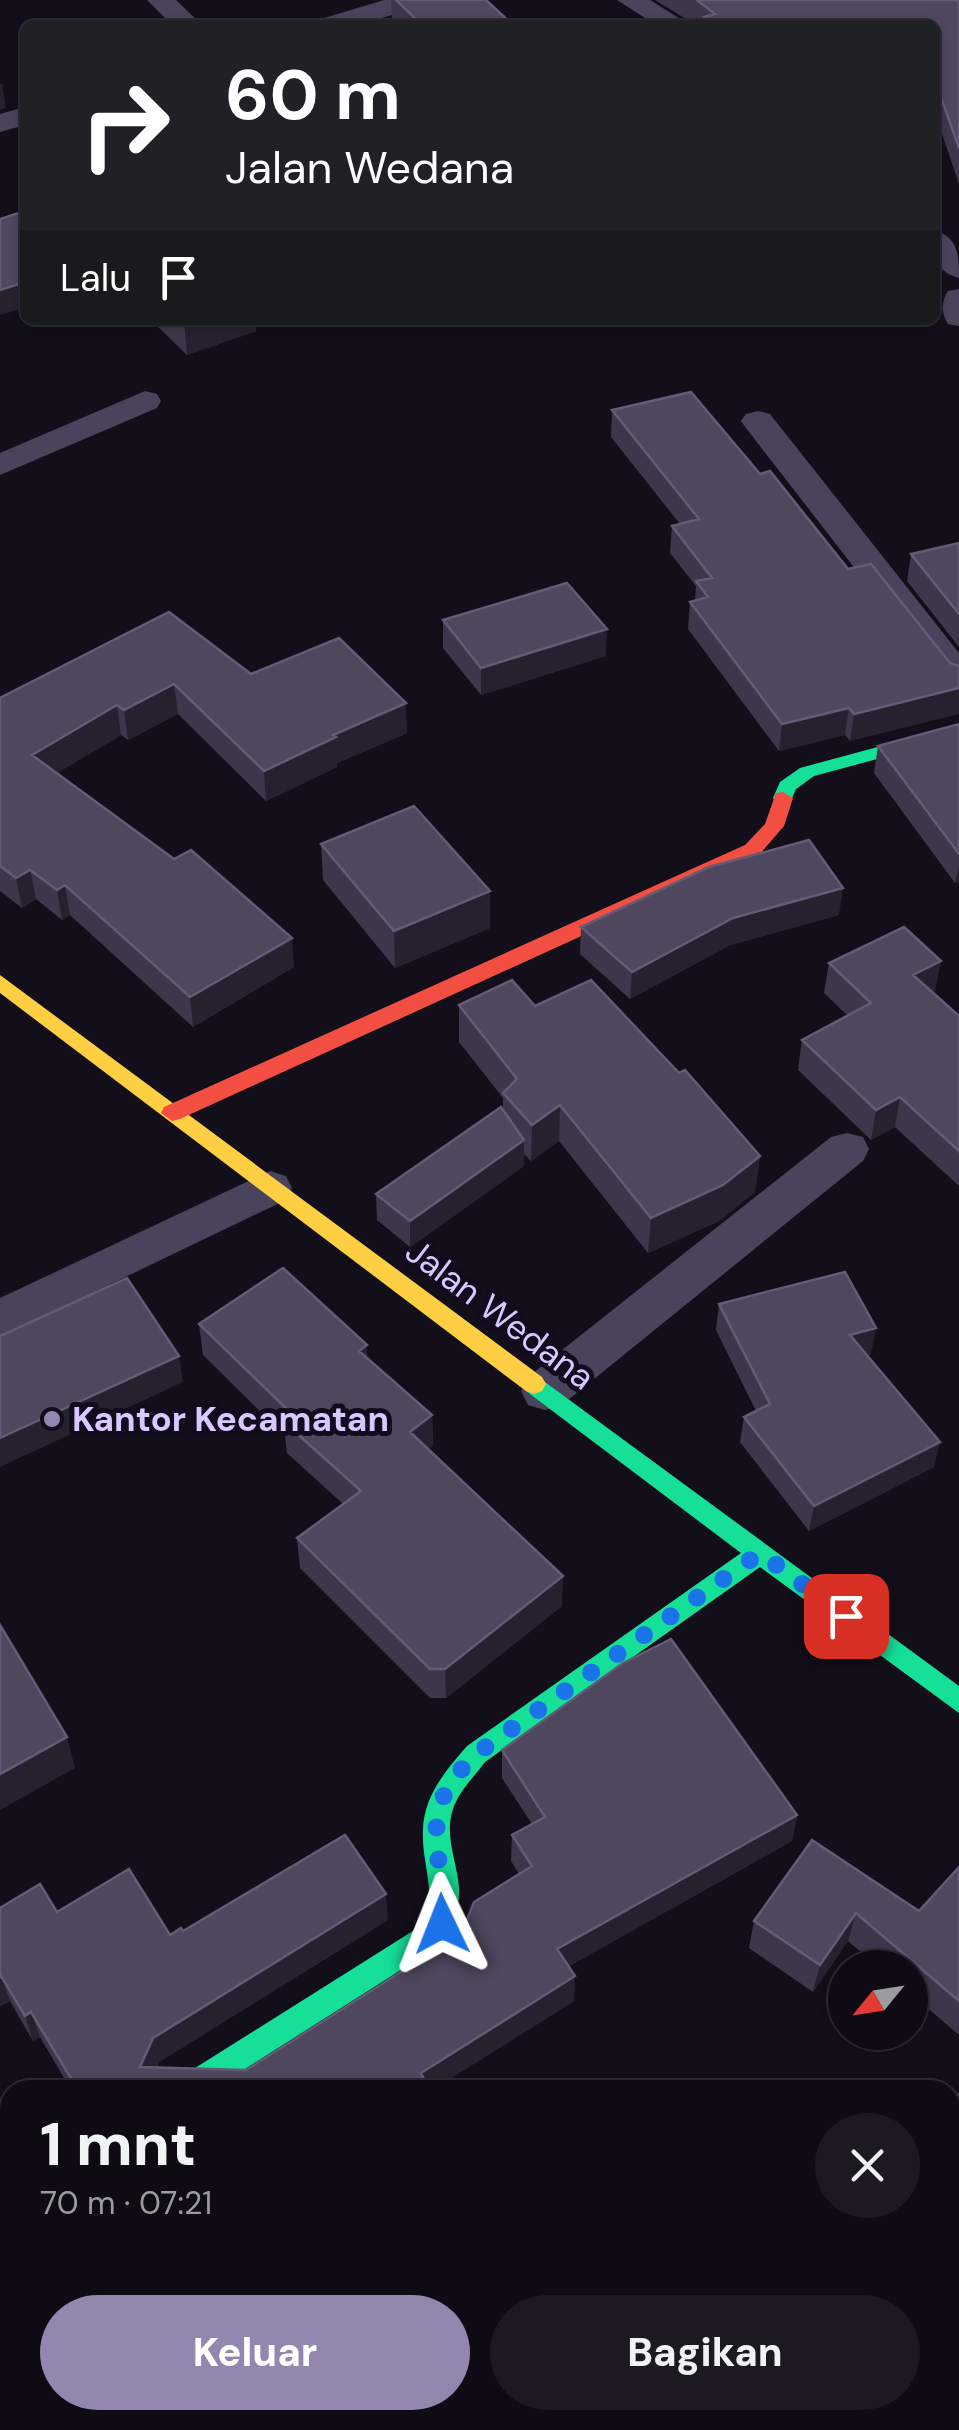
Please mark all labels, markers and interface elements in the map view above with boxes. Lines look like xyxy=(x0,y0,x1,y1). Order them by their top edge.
text: 60 m xyxy=(225,50,401,141)
icon: right xyxy=(60,60,190,190)
text: Jalan Wedana xyxy=(225,138,514,197)
icon: arrive xyxy=(151,250,206,305)
text: Lalu xyxy=(60,253,131,303)
street label: Jalan Wedana xyxy=(396,1228,604,1400)
place label: Kantor Kecamatan xyxy=(72,1396,389,1442)
marker: Kantor Kecamatan xyxy=(41,1408,63,1430)
pin xyxy=(804,1574,889,1659)
icon: arrive xyxy=(819,1589,874,1644)
position arrow xyxy=(390,1872,494,1976)
north arrow xyxy=(828,1950,928,2050)
map controls xyxy=(828,1950,928,2050)
text: 1 mnt xyxy=(40,2105,196,2184)
button: close xyxy=(815,2113,920,2218)
text: 70 m · 07:21 xyxy=(40,2182,212,2224)
button: Keluar xyxy=(40,2295,470,2410)
button: Bagikan xyxy=(490,2295,920,2410)

